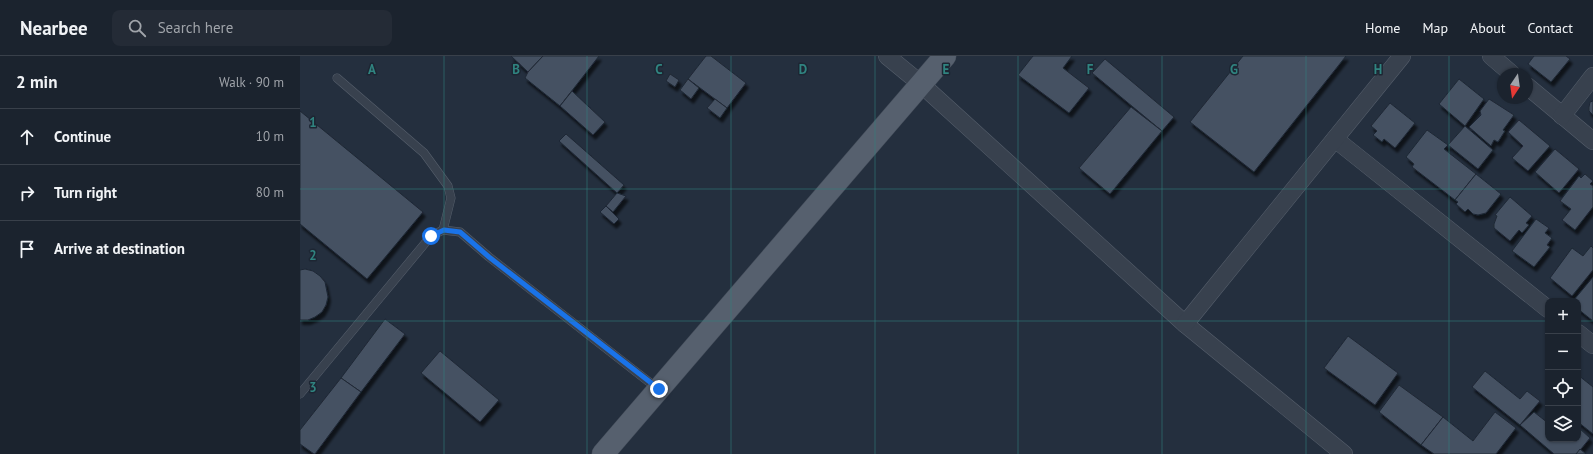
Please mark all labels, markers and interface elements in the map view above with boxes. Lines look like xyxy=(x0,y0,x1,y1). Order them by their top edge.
search box xyxy=(112,10,392,46)
text: Nearbee xyxy=(20,16,88,40)
icon: search xyxy=(126,17,148,39)
text: Search here xyxy=(158,18,233,37)
text: Home xyxy=(1365,19,1400,37)
text: Map xyxy=(1422,19,1448,37)
text: About xyxy=(1470,19,1506,37)
text: Contact xyxy=(1528,19,1573,37)
text: A xyxy=(368,61,376,78)
text: B xyxy=(512,61,520,78)
text: C xyxy=(655,61,663,78)
text: D xyxy=(799,61,807,78)
text: E xyxy=(943,61,950,78)
text: F xyxy=(1087,61,1094,78)
text: G xyxy=(1230,61,1238,78)
text: H xyxy=(1374,61,1382,78)
north arrow xyxy=(1497,68,1533,104)
text: 2 min xyxy=(16,71,57,93)
text: Walk · 90 m xyxy=(219,74,284,91)
text: 1 xyxy=(309,114,317,131)
icon: ahead xyxy=(16,126,38,148)
text: Continue xyxy=(54,127,111,146)
text: 10 m xyxy=(256,128,284,145)
icon: right xyxy=(16,182,38,204)
text: Turn right xyxy=(54,183,117,202)
text: 80 m xyxy=(256,184,284,201)
route start xyxy=(422,227,440,245)
icon: arrive xyxy=(16,238,38,260)
text: Arrive at destination xyxy=(54,239,185,258)
text: 2 xyxy=(309,247,317,264)
map controls xyxy=(1545,298,1581,442)
button: + xyxy=(1545,298,1581,334)
button: − xyxy=(1545,334,1581,370)
button: locate xyxy=(1545,370,1581,406)
text: 3 xyxy=(309,379,317,396)
route end xyxy=(650,380,668,398)
button: layers xyxy=(1545,406,1581,442)

